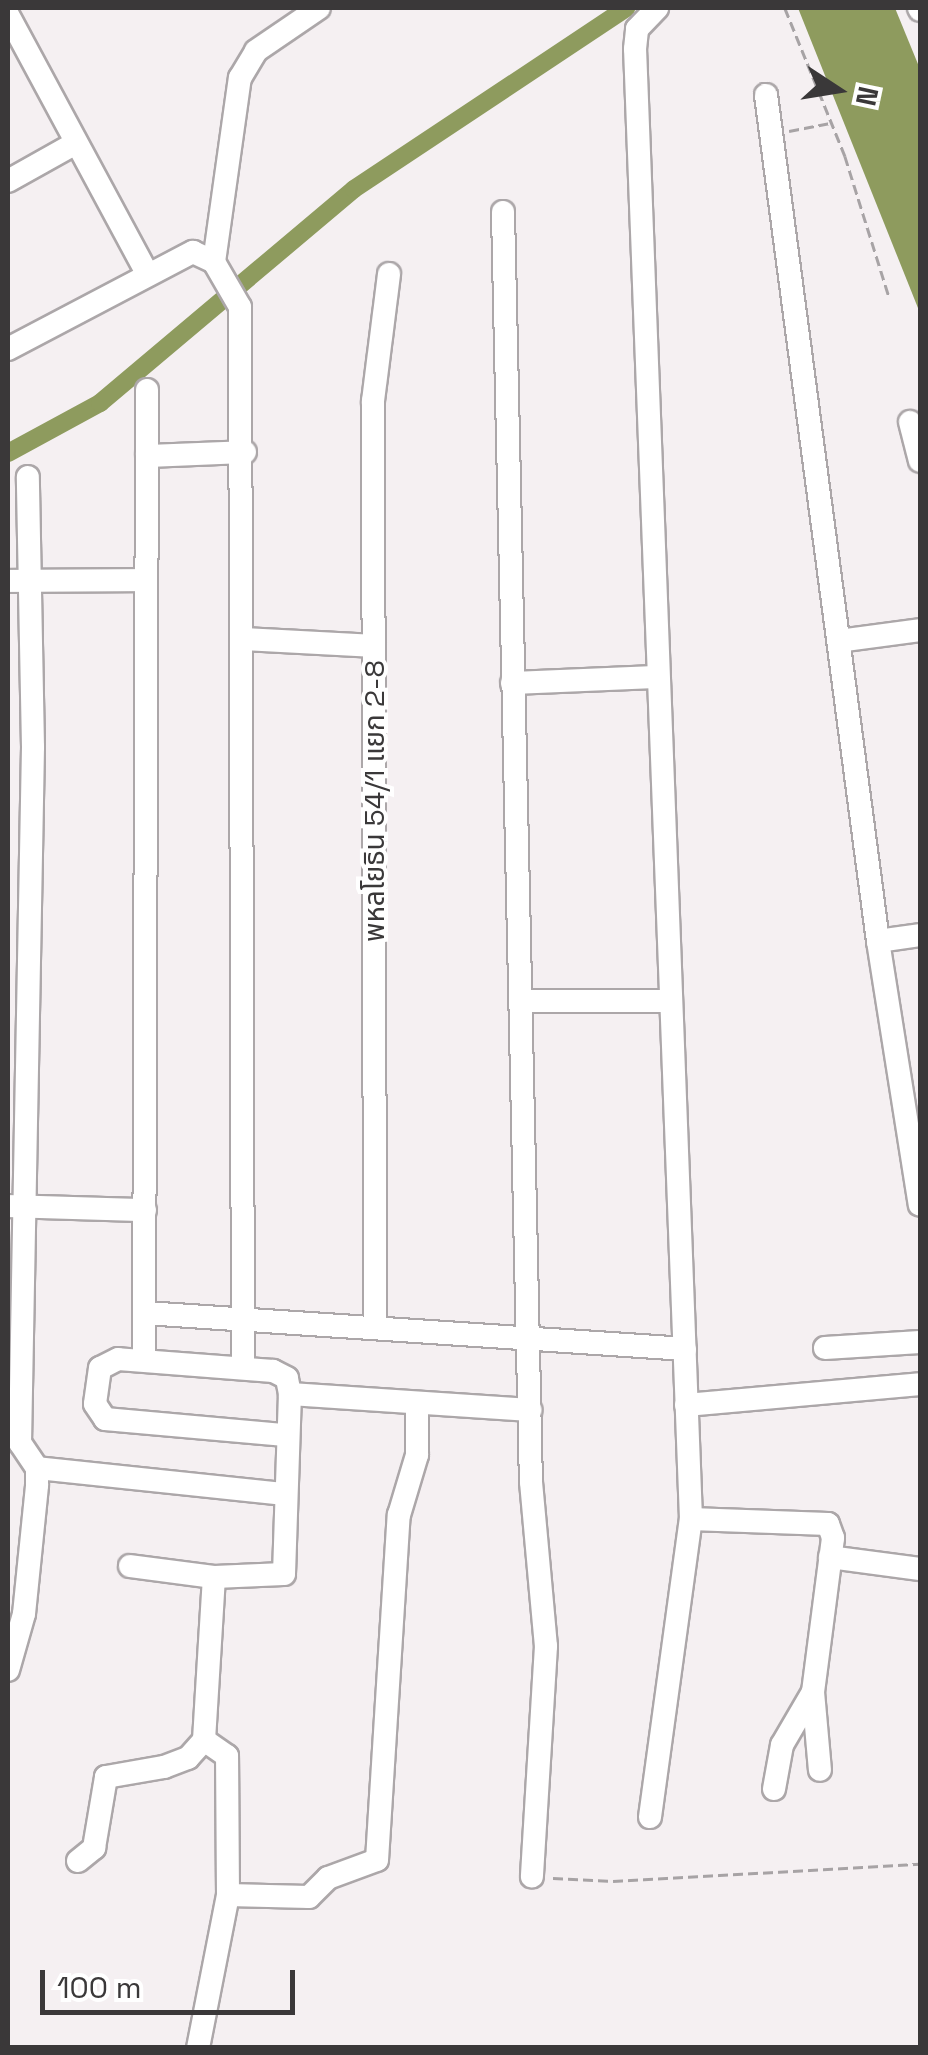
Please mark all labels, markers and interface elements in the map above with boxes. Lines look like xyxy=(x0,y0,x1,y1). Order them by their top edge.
north arrow xyxy=(788,40,888,140)
text: N xyxy=(848,83,887,109)
street label: พหลโยธิน 54/1 แยก 2-8 xyxy=(357,660,391,942)
scale bar xyxy=(45,1950,300,2012)
text: 100 m xyxy=(57,1968,142,2007)

